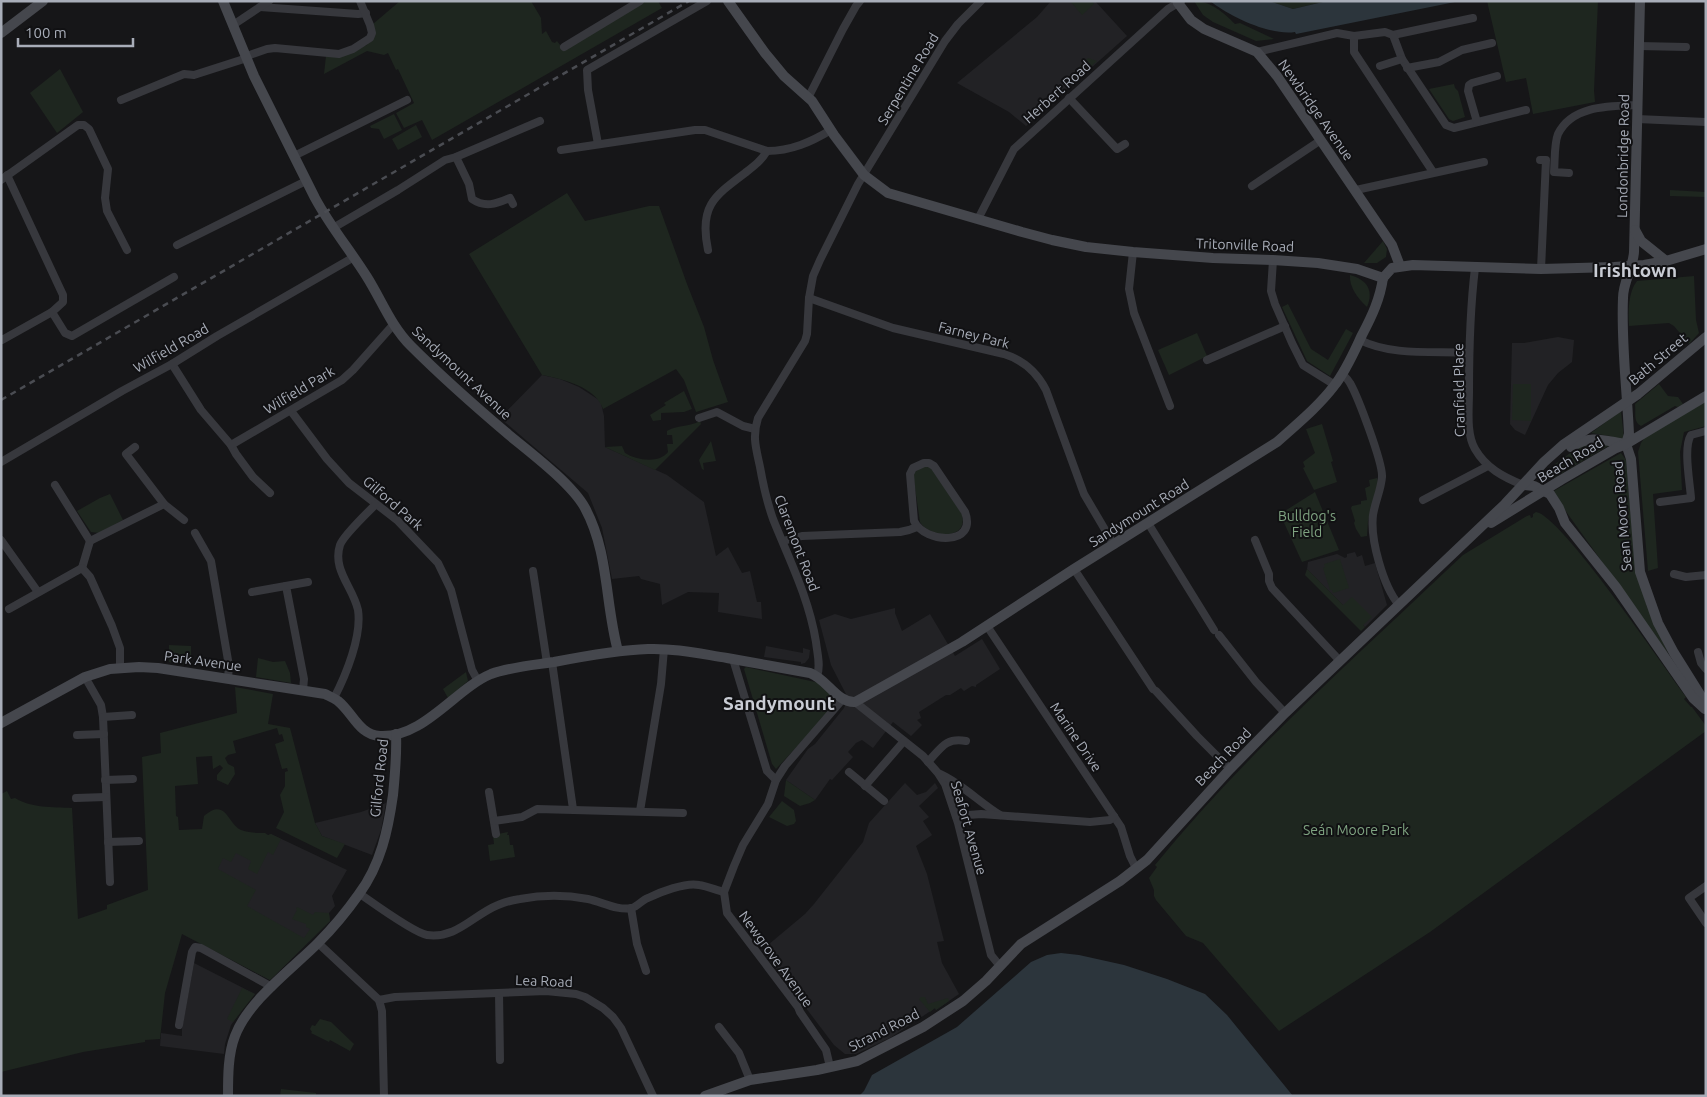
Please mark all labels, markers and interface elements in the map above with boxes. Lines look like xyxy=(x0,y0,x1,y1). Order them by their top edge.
scale bar xyxy=(18,15,132,47)
text: 100 m xyxy=(25,24,67,41)
street label: Serpentine Road xyxy=(874,30,942,128)
street label: Newbridge Avenue xyxy=(1275,56,1357,164)
street label: Herbert Road xyxy=(1020,58,1094,126)
street label: Londonbridge Road xyxy=(1614,94,1632,218)
street label: Tritonville Road xyxy=(1196,235,1294,255)
district label: Irishtown xyxy=(1593,259,1677,281)
street label: Farney Park xyxy=(937,318,1011,352)
street label: Wilfield Road xyxy=(131,320,211,376)
street label: Sandymount Avenue xyxy=(409,323,515,423)
street label: Bath Street xyxy=(1625,329,1691,388)
street label: Cranfield Place xyxy=(1450,343,1468,437)
street label: Wilfield Park xyxy=(261,363,337,417)
street label: Beach Road xyxy=(1534,434,1606,486)
street label: Sean Moore Road xyxy=(1609,460,1635,572)
street label: Gilford Park xyxy=(360,473,426,533)
street label: Sandymount Road xyxy=(1086,476,1192,550)
street label: Claremont Road xyxy=(771,493,823,593)
park label: Bulldog's Field xyxy=(1278,508,1336,540)
street label: Park Avenue xyxy=(163,648,243,674)
district label: Sandymount xyxy=(723,692,835,714)
street label: Marine Drive xyxy=(1047,699,1105,775)
street label: Beach Road xyxy=(1192,725,1254,789)
street label: Gilford Road xyxy=(367,738,391,818)
street label: Seafort Avenue xyxy=(948,779,990,877)
park label: Seán Moore Park xyxy=(1303,822,1409,838)
street label: Newgrove Avenue xyxy=(736,908,816,1010)
street label: Lea Road xyxy=(515,972,573,990)
street label: Strand Road xyxy=(846,1005,922,1055)

